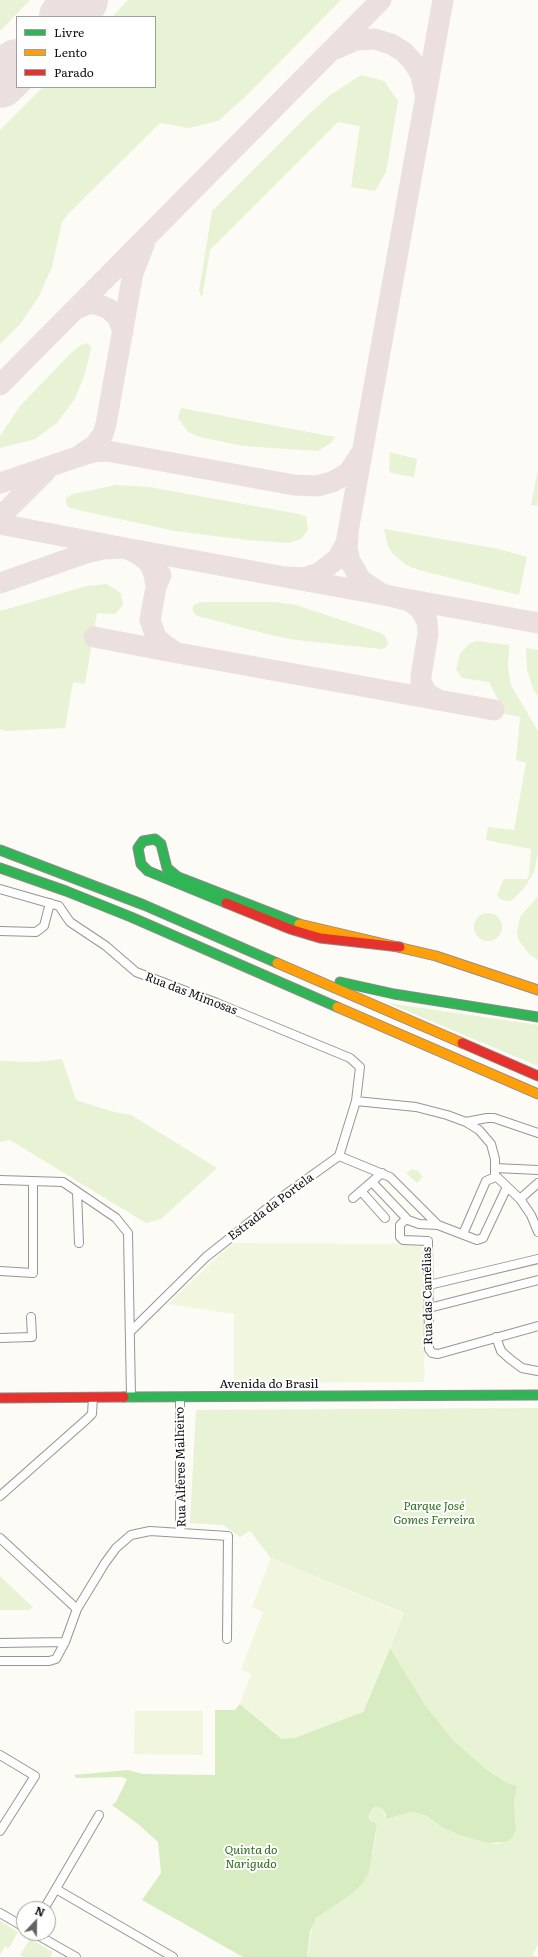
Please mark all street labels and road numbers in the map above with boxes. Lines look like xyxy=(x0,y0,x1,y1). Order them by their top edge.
street label: Rua das Mimosas xyxy=(143,970,239,1018)
street label: Estrada da Portela xyxy=(225,1170,317,1244)
street label: Rua das Camélias xyxy=(420,1247,436,1345)
street label: Avenida do Brasil xyxy=(220,1377,318,1391)
street label: Rua Alferes Malheiro xyxy=(173,1407,189,1527)

